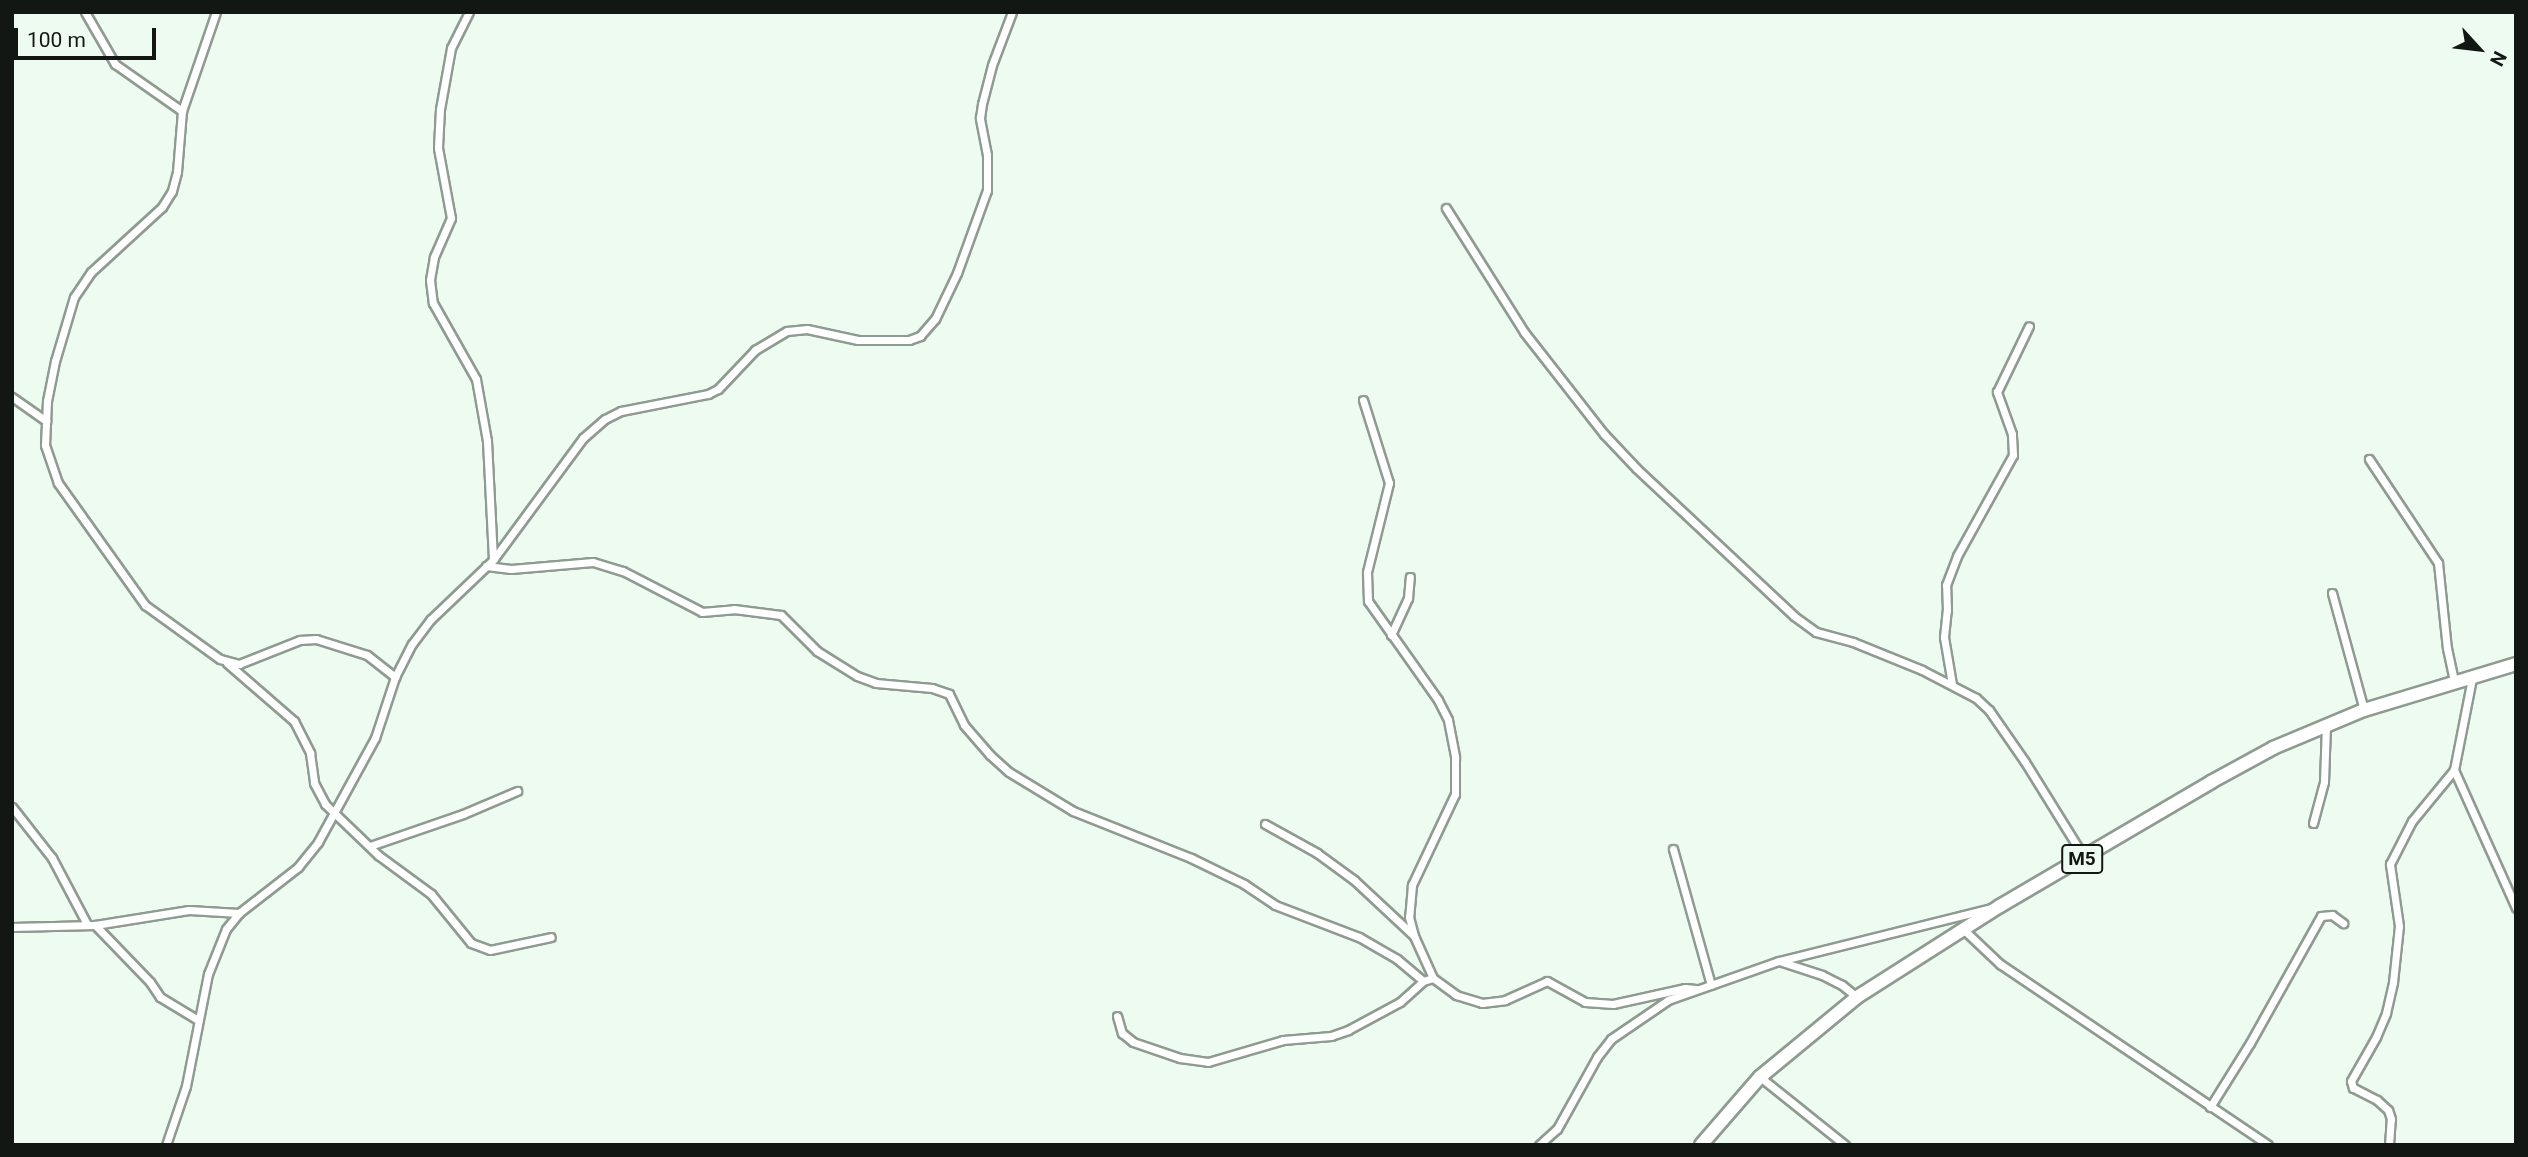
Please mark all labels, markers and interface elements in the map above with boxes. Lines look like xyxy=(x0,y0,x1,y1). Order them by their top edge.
scale bar xyxy=(18,14,159,58)
north arrow xyxy=(2444,14,2514,84)
text: 100 m xyxy=(27,28,86,52)
text: N xyxy=(2485,48,2511,70)
road number: M5 xyxy=(2061,844,2103,874)

